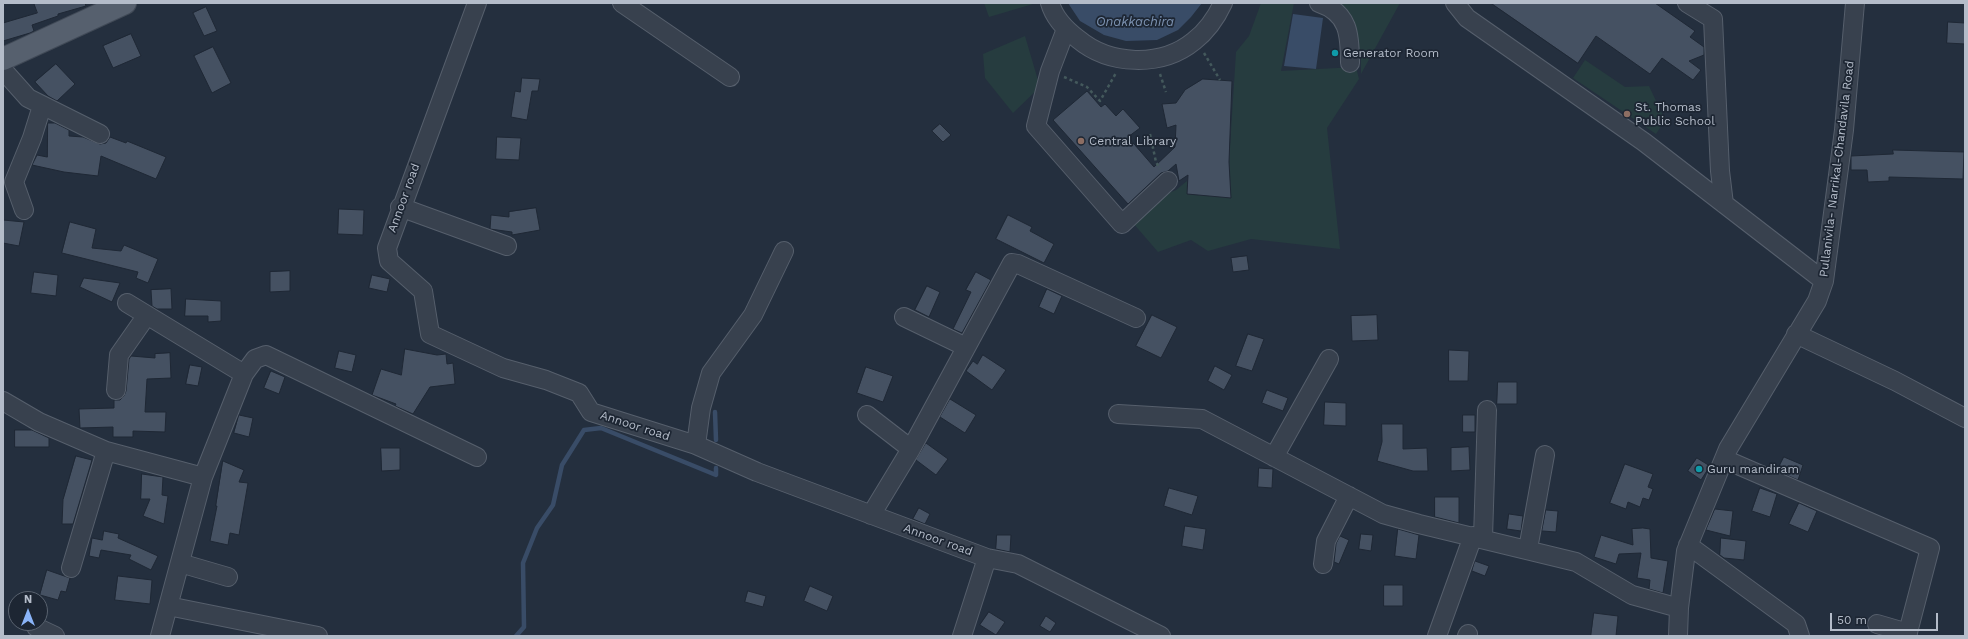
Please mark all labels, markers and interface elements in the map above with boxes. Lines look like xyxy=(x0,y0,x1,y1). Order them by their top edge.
water label: Onakkachira xyxy=(1096,14,1174,30)
place label: Generator Room xyxy=(1343,46,1439,60)
marker: Generator Room xyxy=(1330,48,1340,58)
street label: Pullanivila- Narrikal-Chandavila Road xyxy=(1817,60,1857,278)
place label: St. Thomas Public School xyxy=(1635,100,1715,128)
marker: St. Thomas Public School xyxy=(1622,109,1632,119)
place label: Central Library xyxy=(1089,134,1176,148)
marker: Central Library xyxy=(1076,136,1086,146)
street label: Annoor road xyxy=(385,162,423,234)
street label: Annoor road xyxy=(598,408,672,444)
place label: Guru mandiram xyxy=(1707,462,1799,476)
marker: Guru mandiram xyxy=(1694,464,1704,474)
street label: Annoor road xyxy=(902,521,974,559)
north arrow xyxy=(8,591,48,631)
text: N xyxy=(24,593,32,606)
scale bar xyxy=(1832,605,1940,631)
text: 50 m xyxy=(1837,613,1867,627)

